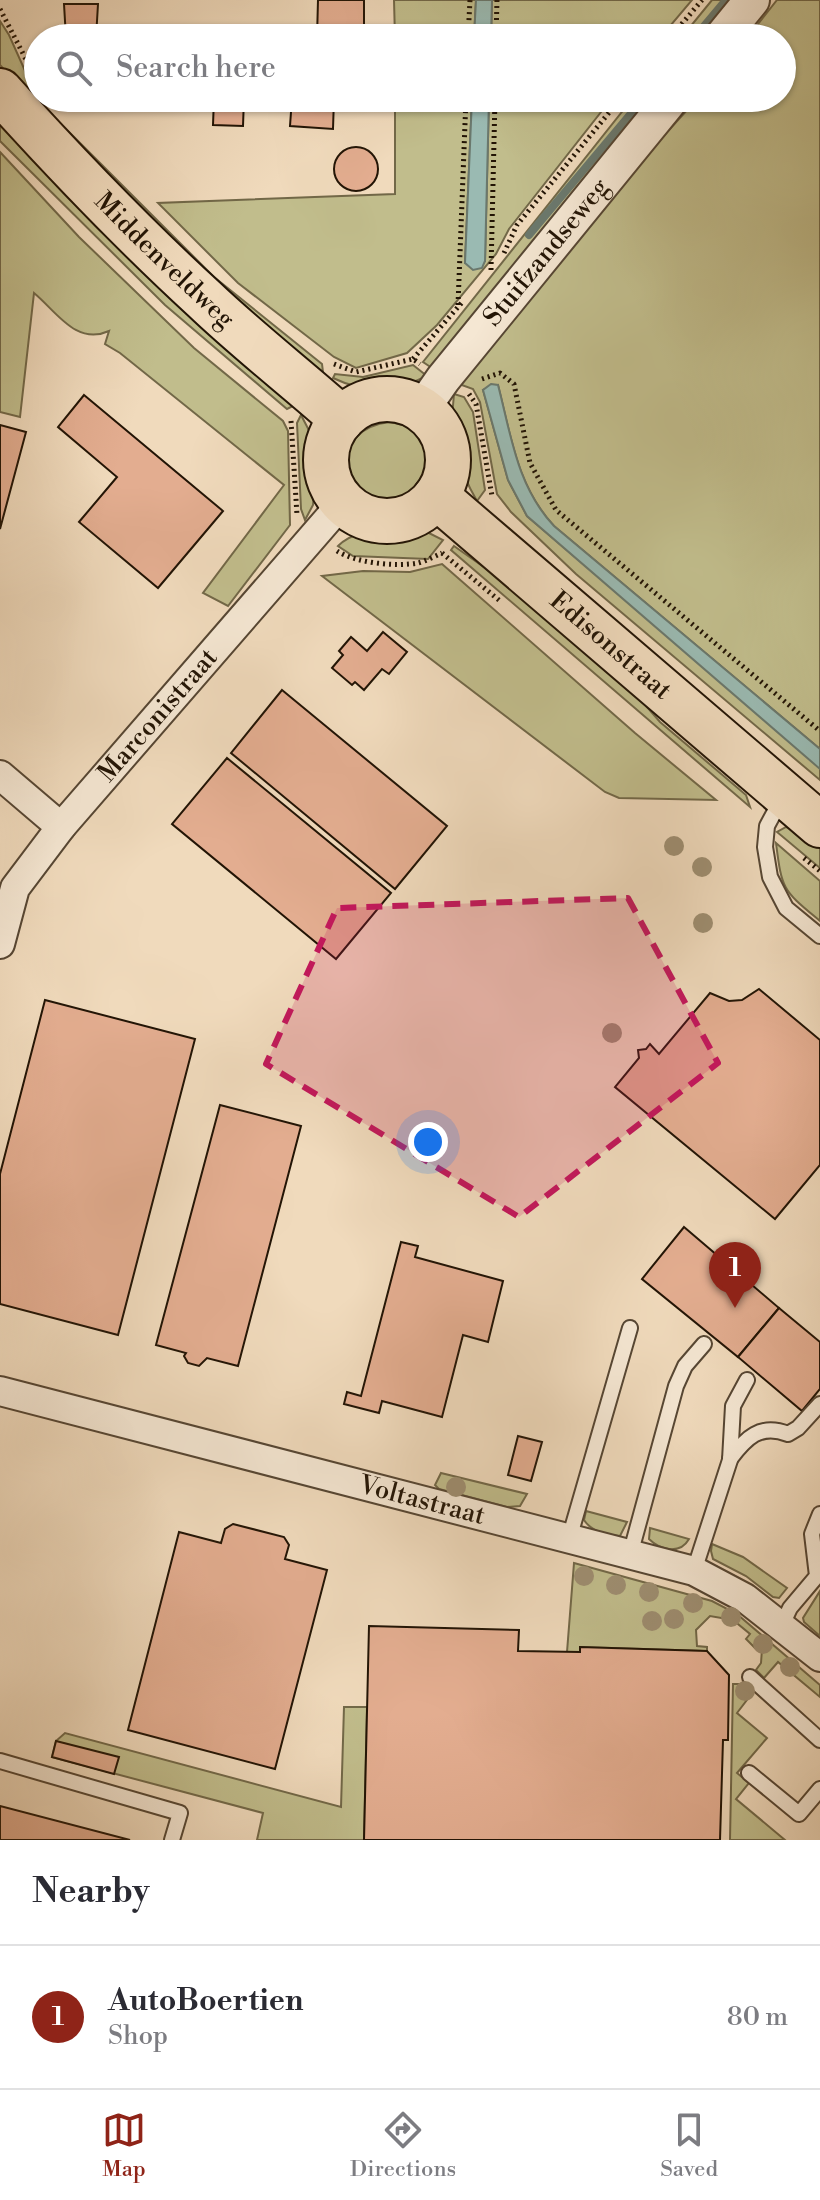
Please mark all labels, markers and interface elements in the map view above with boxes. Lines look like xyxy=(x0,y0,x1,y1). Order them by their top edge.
search box xyxy=(24,24,796,112)
icon: search xyxy=(52,46,96,90)
text: Search here xyxy=(116,49,276,87)
street label: Stuifzandseweg xyxy=(476,171,616,333)
street label: Middenveldweg xyxy=(87,186,241,335)
street label: Edisonstraat xyxy=(543,585,678,707)
street label: Marconistraat xyxy=(91,642,224,789)
your location xyxy=(408,1122,448,1162)
pin: 1 xyxy=(709,1242,761,1308)
street label: Voltastraat xyxy=(355,1469,488,1532)
text: Nearby xyxy=(32,1871,150,1913)
text: AutoBoertien xyxy=(108,1982,303,2020)
text: 1 xyxy=(52,2001,64,2033)
text: 80 m xyxy=(727,2001,788,2033)
text: Shop xyxy=(108,2020,168,2052)
tab: Map xyxy=(102,2108,146,2183)
tab: Directions xyxy=(350,2108,456,2183)
tab: Saved xyxy=(660,2108,718,2183)

